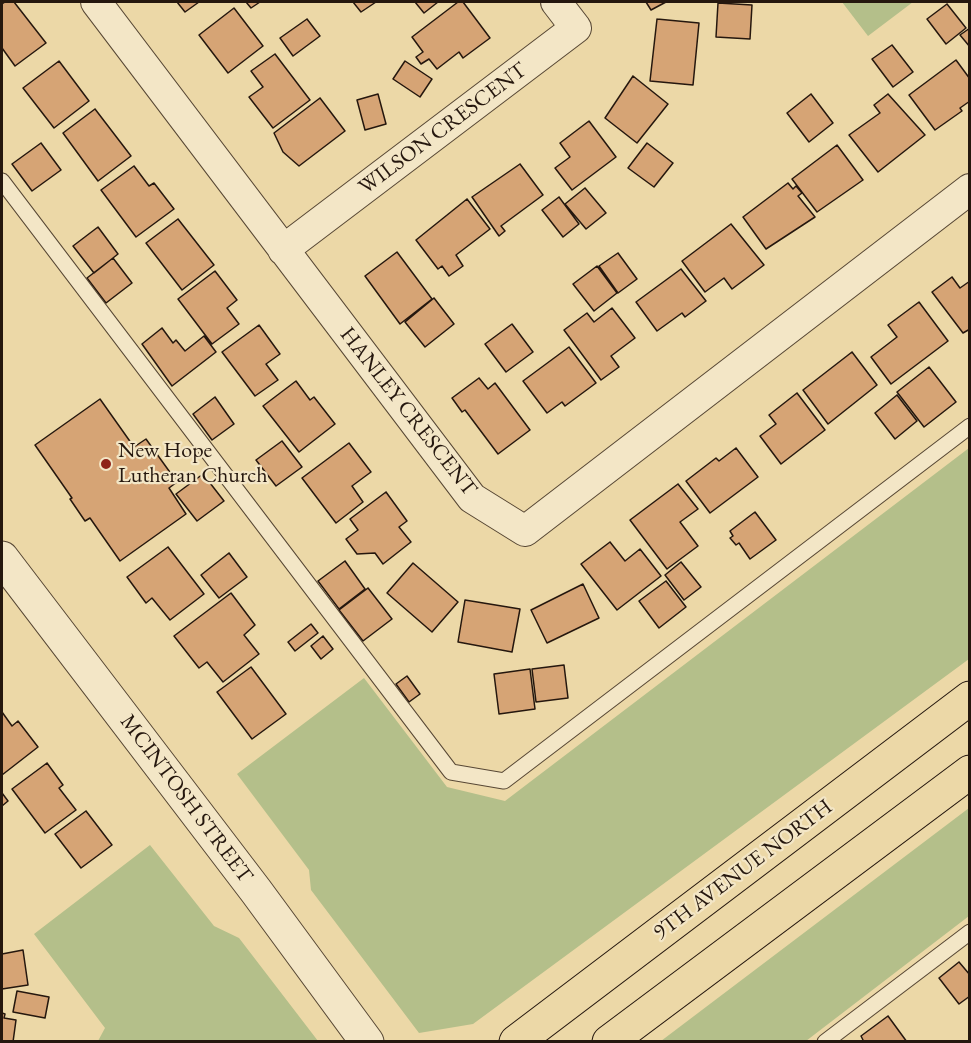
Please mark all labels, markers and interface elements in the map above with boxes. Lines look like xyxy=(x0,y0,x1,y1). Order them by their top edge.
street label: WILSON CRESCENT xyxy=(354,57,532,201)
street label: HANLEY CRESCENT xyxy=(334,322,482,502)
place label: New Hope Lutheran Church xyxy=(118,438,268,490)
marker: New Hope Lutheran Church xyxy=(99,457,113,471)
street label: MCINTOSH STREET xyxy=(114,710,258,888)
street label: 9TH AVENUE NORTH xyxy=(648,794,838,946)

